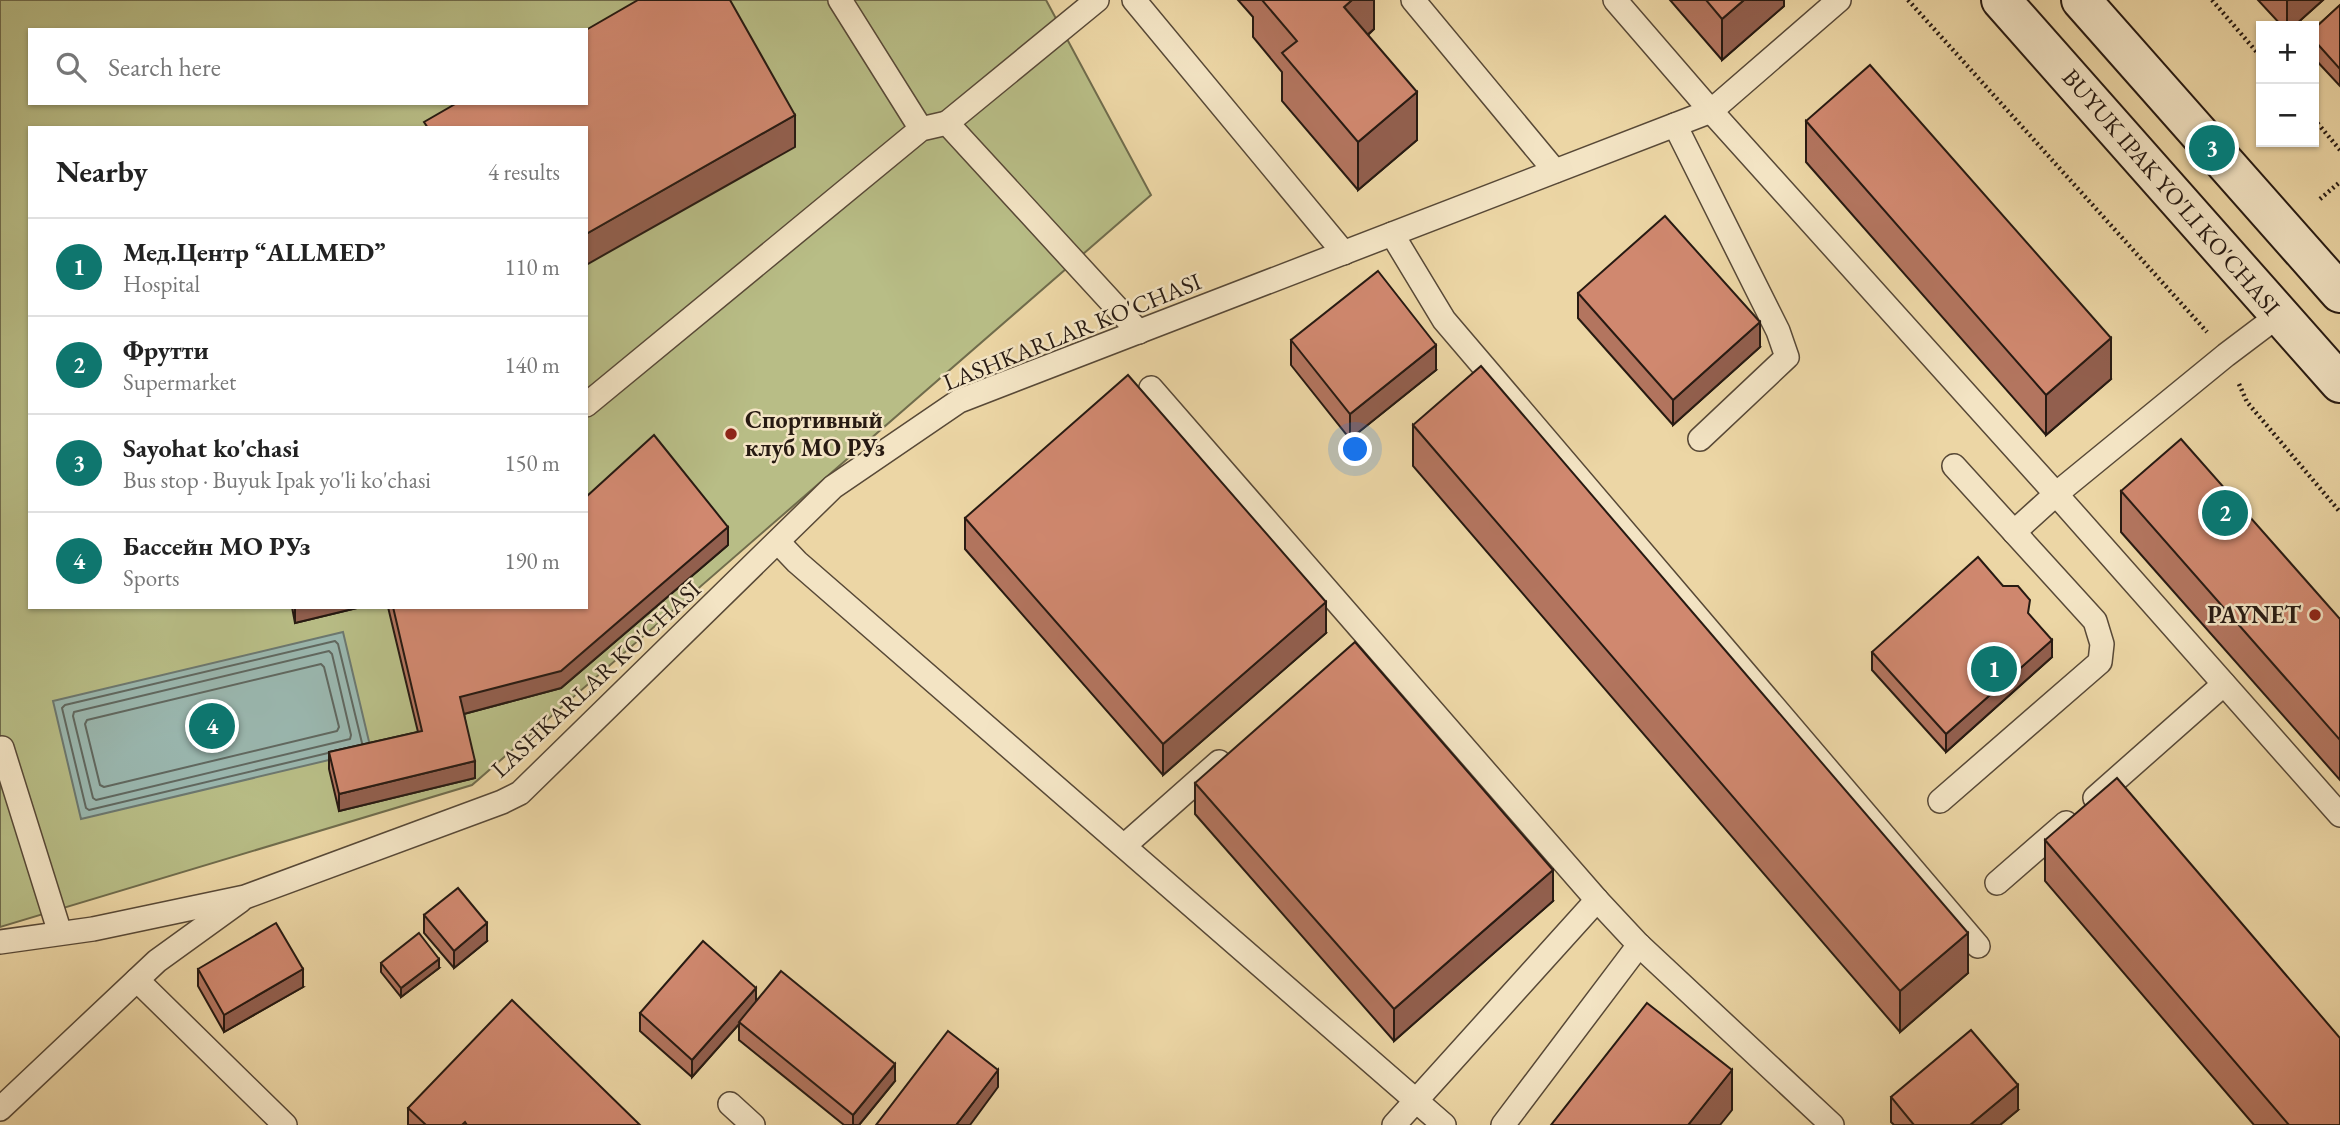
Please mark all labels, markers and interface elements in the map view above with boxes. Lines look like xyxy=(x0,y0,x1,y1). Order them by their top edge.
map controls xyxy=(2256,21,2319,147)
button: + xyxy=(2256,21,2319,84)
search box xyxy=(28,28,588,105)
icon: search xyxy=(52,48,90,86)
text: Search here xyxy=(108,50,221,84)
street label: BUYUK IPAK YO'LI KO'CHASI xyxy=(2056,62,2287,321)
button: − xyxy=(2256,84,2319,147)
pin: 3 xyxy=(2189,122,2235,174)
text: Nearby xyxy=(56,152,148,191)
text: 4 results xyxy=(488,157,560,187)
text: Мед.Центр “ALLMED” xyxy=(123,235,385,269)
text: 1 xyxy=(73,252,85,282)
text: 110 m xyxy=(504,252,560,282)
street label: LASHKARLAR KO'CHASI xyxy=(938,266,1205,398)
text: Hospital xyxy=(123,269,200,299)
text: Фрутти xyxy=(123,333,209,367)
text: 2 xyxy=(73,350,85,380)
text: 140 m xyxy=(504,350,560,380)
text: Supermarket xyxy=(123,367,236,397)
place label: Спортивный клуб МО РУз xyxy=(745,404,885,464)
marker: Спортивный клуб МО РУз xyxy=(723,426,739,442)
text: Sayohat ko'chasi xyxy=(123,431,299,465)
your location xyxy=(1338,432,1372,466)
text: 3 xyxy=(73,448,85,478)
text: 150 m xyxy=(504,448,560,478)
text: Bus stop · Buyuk Ipak yo'li ko'chasi xyxy=(123,465,431,495)
pin: 2 xyxy=(2202,487,2248,539)
text: Бассейн МО РУз xyxy=(123,529,310,563)
text: 4 xyxy=(73,546,85,576)
text: 190 m xyxy=(504,546,560,576)
text: Sports xyxy=(123,563,179,593)
street label: LASHKARLAR KO'CHASI xyxy=(484,573,707,784)
place label: PAYNET xyxy=(2207,599,2301,630)
marker: PAYNET xyxy=(2307,607,2323,623)
pin: 1 xyxy=(1971,643,2017,695)
pin: 4 xyxy=(189,700,235,752)

